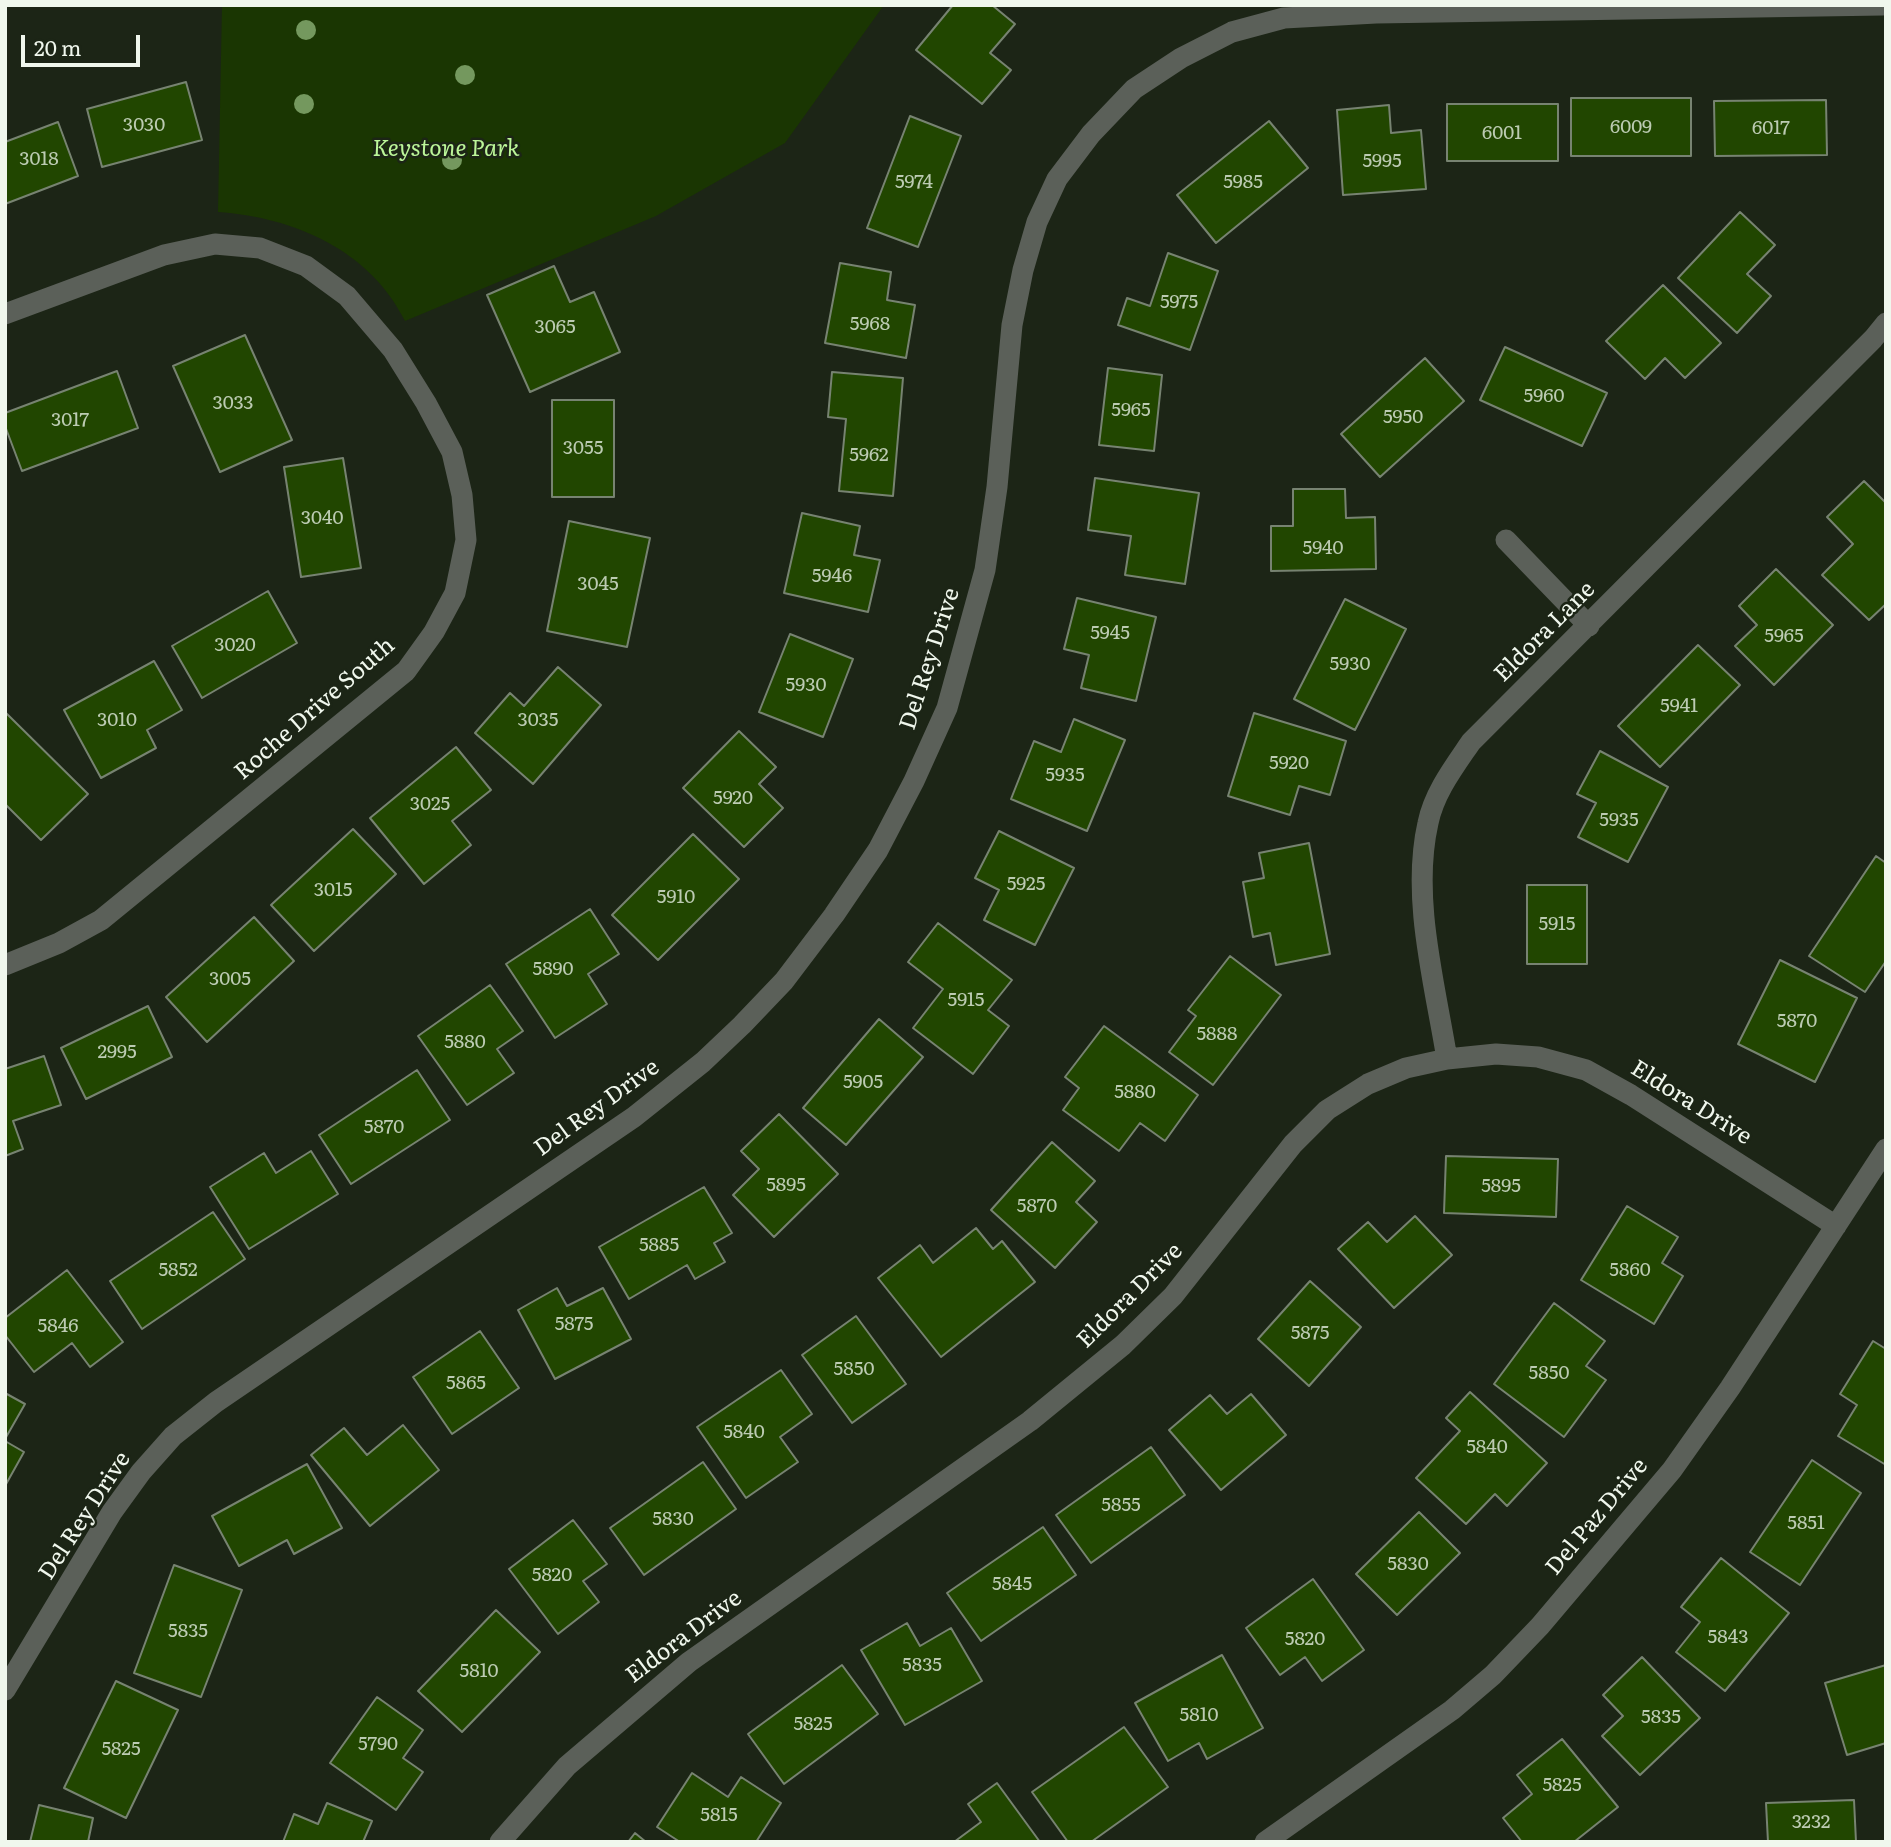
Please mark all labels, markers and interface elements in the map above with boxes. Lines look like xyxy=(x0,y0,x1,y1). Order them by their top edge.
scale bar xyxy=(24,21,144,65)
text: 20 m xyxy=(34,31,81,62)
house number: 3030 xyxy=(123,114,165,136)
house number: 6009 xyxy=(1610,116,1652,138)
house number: 6017 xyxy=(1752,117,1790,139)
house number: 6001 xyxy=(1482,122,1522,144)
park label: Keystone Park xyxy=(372,135,520,163)
house number: 3018 xyxy=(19,148,59,170)
house number: 5995 xyxy=(1362,150,1402,172)
house number: 5974 xyxy=(895,171,933,193)
house number: 5985 xyxy=(1223,171,1263,193)
house number: 5975 xyxy=(1160,291,1198,313)
house number: 5968 xyxy=(850,313,890,335)
house number: 3065 xyxy=(534,316,576,338)
house number: 5960 xyxy=(1524,385,1564,407)
house number: 3033 xyxy=(212,392,254,414)
house number: 5965 xyxy=(1111,399,1151,421)
house number: 5950 xyxy=(1383,406,1423,428)
house number: 3017 xyxy=(51,409,89,431)
house number: 3055 xyxy=(563,437,603,459)
house number: 5962 xyxy=(849,444,889,466)
house number: 3040 xyxy=(301,507,343,529)
house number: 5940 xyxy=(1302,537,1344,559)
house number: 5946 xyxy=(812,565,852,587)
house number: 3045 xyxy=(577,573,619,595)
street label: Eldora Lane xyxy=(1489,576,1601,688)
street label: Del Rey Drive xyxy=(894,585,966,733)
house number: 5945 xyxy=(1090,622,1130,644)
house number: 5965 xyxy=(1764,625,1804,647)
street label: Roche Drive South xyxy=(229,632,401,786)
house number: 3020 xyxy=(214,634,256,656)
house number: 5930 xyxy=(1330,653,1370,675)
house number: 5930 xyxy=(786,674,826,696)
house number: 5941 xyxy=(1660,695,1698,717)
house number: 3010 xyxy=(97,709,137,731)
house number: 3035 xyxy=(518,709,558,731)
house number: 5920 xyxy=(1269,752,1309,774)
house number: 5935 xyxy=(1045,764,1085,786)
house number: 5920 xyxy=(713,787,753,809)
house number: 3025 xyxy=(410,793,450,815)
house number: 5935 xyxy=(1599,809,1639,831)
house number: 5925 xyxy=(1007,873,1045,895)
house number: 3015 xyxy=(314,879,352,901)
house number: 5910 xyxy=(657,886,695,908)
house number: 5915 xyxy=(1539,913,1575,935)
house number: 5890 xyxy=(532,958,574,980)
house number: 3005 xyxy=(209,968,251,990)
house number: 5915 xyxy=(948,989,984,1011)
house number: 5870 xyxy=(1777,1010,1817,1032)
house number: 5888 xyxy=(1196,1023,1238,1045)
house number: 5880 xyxy=(444,1031,486,1053)
house number: 2995 xyxy=(97,1041,137,1063)
street label: Del Rey Drive xyxy=(529,1054,665,1162)
street label: Eldora Drive xyxy=(1625,1055,1757,1151)
house number: 5905 xyxy=(843,1071,883,1093)
house number: 5880 xyxy=(1114,1081,1156,1103)
house number: 5870 xyxy=(364,1116,404,1138)
house number: 5895 xyxy=(766,1174,806,1196)
house number: 5895 xyxy=(1481,1175,1521,1197)
house number: 5870 xyxy=(1017,1195,1057,1217)
house number: 5885 xyxy=(639,1234,679,1256)
street label: Eldora Drive xyxy=(1072,1238,1188,1354)
house number: 5852 xyxy=(158,1259,198,1281)
house number: 5860 xyxy=(1609,1259,1651,1281)
house number: 5875 xyxy=(555,1313,593,1335)
house number: 5846 xyxy=(38,1315,78,1337)
house number: 5875 xyxy=(1291,1322,1329,1344)
house number: 5850 xyxy=(834,1358,874,1380)
house number: 5850 xyxy=(1529,1362,1569,1384)
house number: 5865 xyxy=(446,1372,486,1394)
house number: 5840 xyxy=(723,1421,765,1443)
house number: 5840 xyxy=(1466,1436,1508,1458)
street label: Del Rey Drive xyxy=(33,1447,137,1585)
street label: Del Paz Drive xyxy=(1540,1453,1654,1581)
house number: 5855 xyxy=(1101,1494,1141,1516)
house number: 5830 xyxy=(652,1508,694,1530)
house number: 5851 xyxy=(1787,1512,1825,1534)
house number: 5830 xyxy=(1387,1553,1429,1575)
house number: 5820 xyxy=(532,1564,572,1586)
house number: 5845 xyxy=(992,1573,1032,1595)
street label: Eldora Drive xyxy=(621,1585,747,1689)
house number: 5835 xyxy=(168,1620,208,1642)
house number: 5843 xyxy=(1708,1626,1748,1648)
house number: 5820 xyxy=(1285,1628,1325,1650)
house number: 5835 xyxy=(902,1654,942,1676)
house number: 5810 xyxy=(460,1660,498,1682)
house number: 5810 xyxy=(1180,1704,1218,1726)
house number: 5835 xyxy=(1641,1706,1681,1728)
house number: 5825 xyxy=(793,1713,833,1735)
house number: 5790 xyxy=(358,1733,398,1755)
house number: 5825 xyxy=(101,1738,141,1760)
house number: 5825 xyxy=(1542,1774,1582,1796)
house number: 5815 xyxy=(700,1804,738,1826)
house number: 3232 xyxy=(1792,1811,1830,1833)

